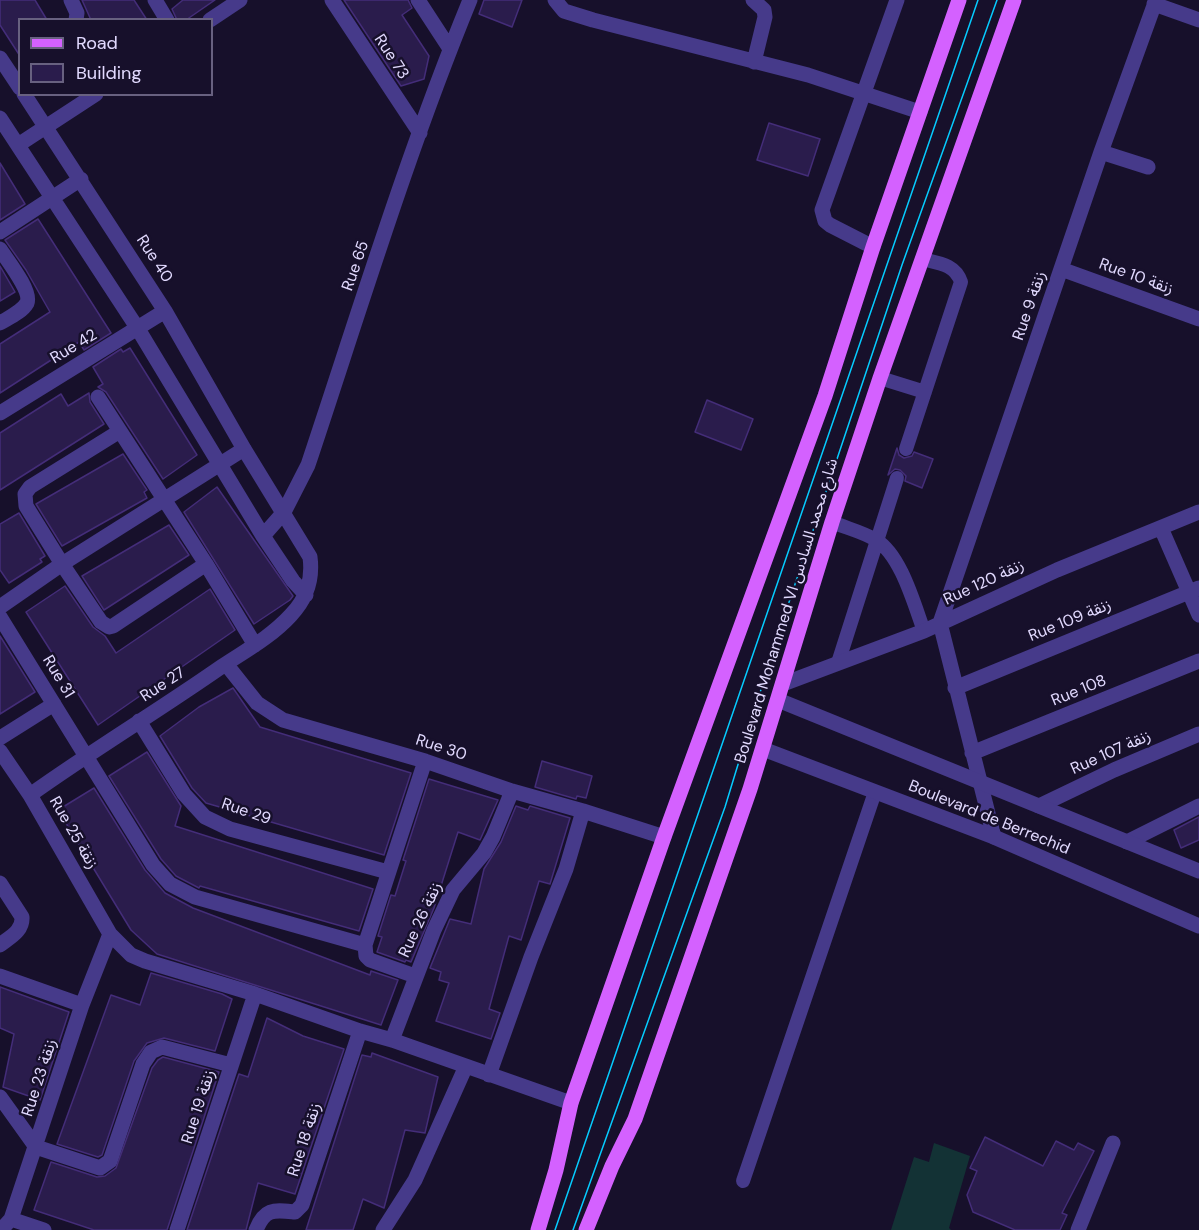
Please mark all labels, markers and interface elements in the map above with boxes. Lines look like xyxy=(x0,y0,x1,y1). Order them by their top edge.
legend xyxy=(18,18,213,96)
text: Road xyxy=(76,31,118,55)
street label: Rue 73 xyxy=(369,31,413,83)
text: Building xyxy=(76,61,141,85)
street label: Rue 40 xyxy=(132,232,176,286)
street label: Rue 65 xyxy=(339,239,373,293)
street label: Rue 10 زنقة xyxy=(1096,255,1176,299)
street label: Rue 9 زنقة xyxy=(1009,269,1051,343)
street label: Rue 42 xyxy=(47,326,101,368)
street label: Boulevard Mohammed VI شارع محمد السادس xyxy=(731,456,843,766)
street label: Rue 120 زنقة xyxy=(941,556,1027,610)
street label: Rue 109 زنقة xyxy=(1026,596,1114,646)
street label: Rue 31 xyxy=(38,652,78,702)
street label: Rue 27 xyxy=(137,663,189,707)
street label: Rue 108 xyxy=(1049,671,1109,711)
street label: Rue 107 زنقة xyxy=(1068,727,1154,779)
street label: Rue 30 xyxy=(413,731,469,765)
street label: Boulevard de Berrechid xyxy=(906,777,1072,859)
street label: Rue 25 زنقة xyxy=(45,793,101,873)
street label: Rue 29 xyxy=(219,795,273,829)
street label: Rue 26 زنقة xyxy=(395,879,447,961)
street label: Rue 23 زنقة xyxy=(18,1037,62,1119)
street label: Rue 19 زنقة xyxy=(178,1068,220,1146)
street label: Rue 18 زنقة xyxy=(284,1101,326,1179)

